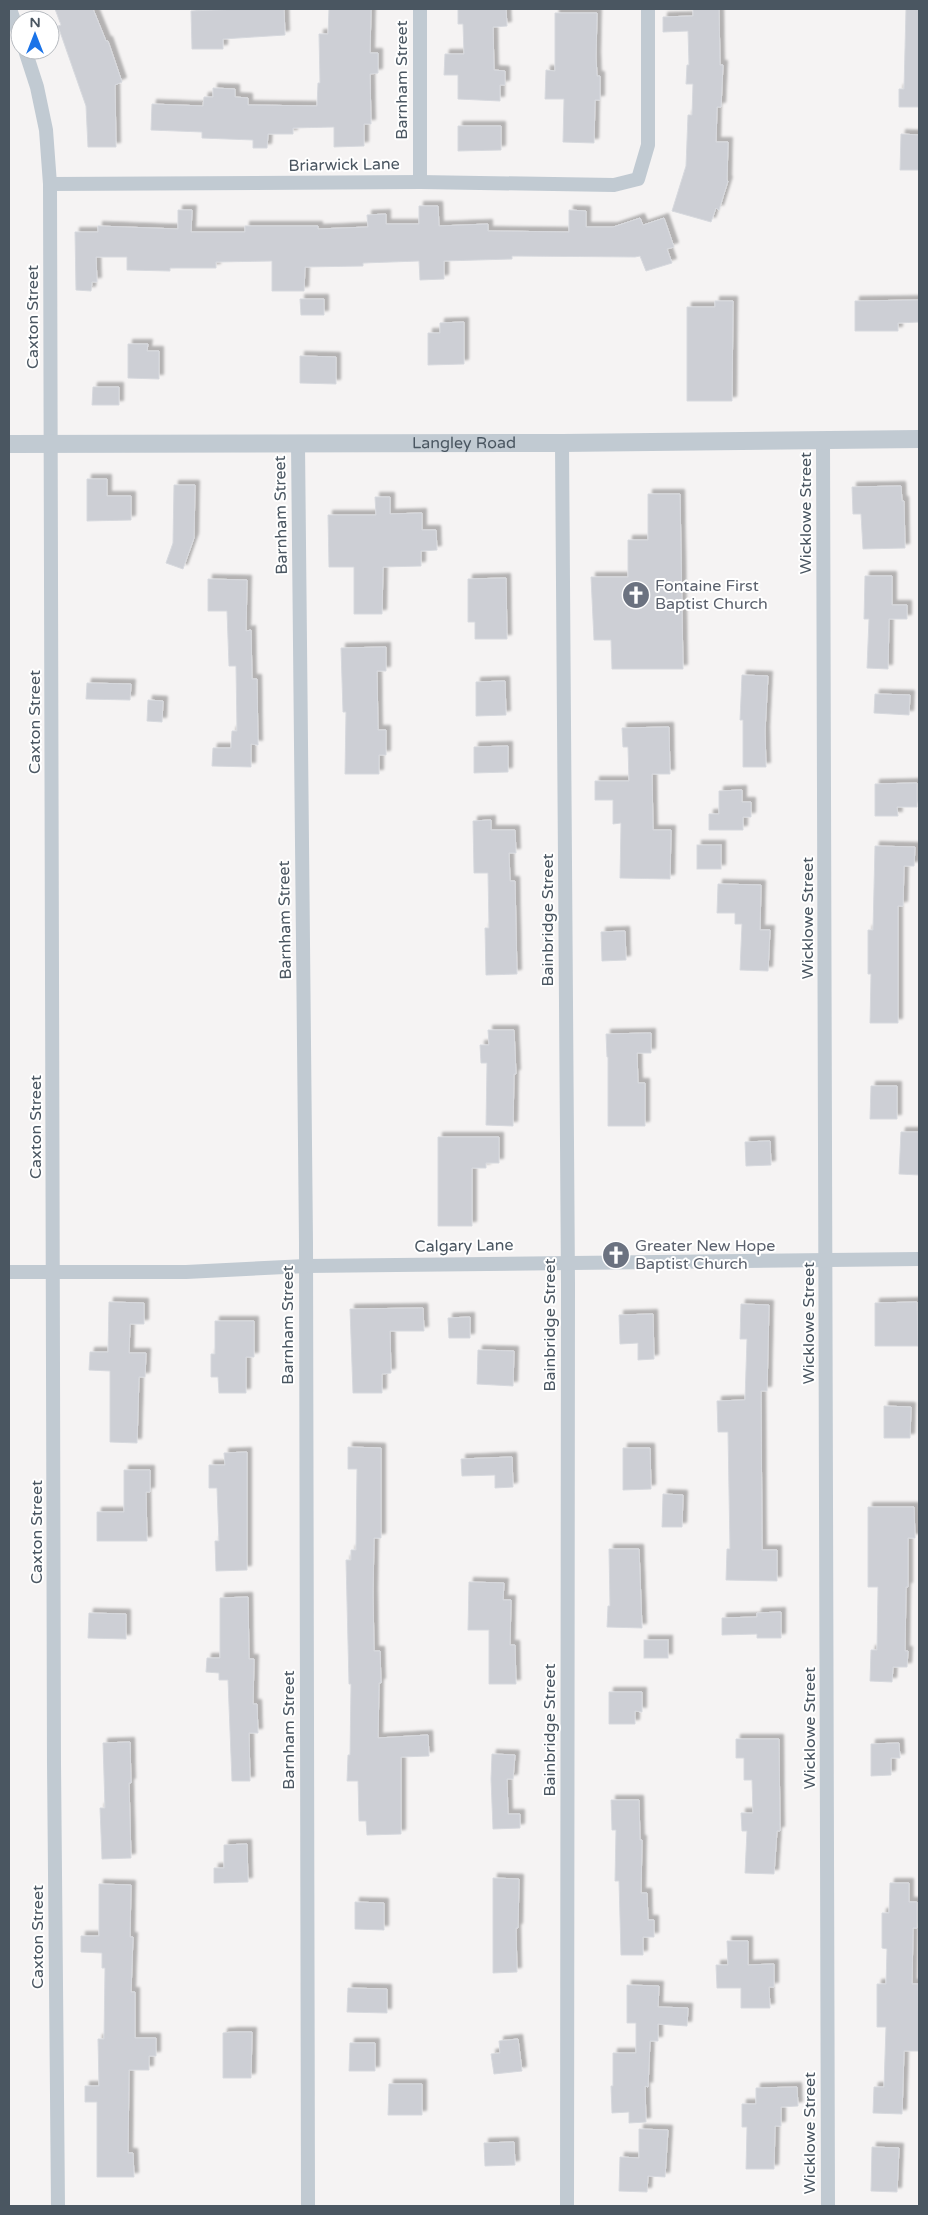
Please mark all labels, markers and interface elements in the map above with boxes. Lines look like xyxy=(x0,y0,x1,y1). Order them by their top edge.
north arrow xyxy=(10,10,60,60)
text: N xyxy=(29,14,41,31)
street label: Barnham Street xyxy=(392,20,412,140)
street label: Briarwick Lane xyxy=(288,154,400,176)
street label: Caxton Street xyxy=(23,265,43,369)
street label: Langley Road xyxy=(412,433,516,453)
street label: Wicklowe Street xyxy=(796,452,816,574)
street label: Barnham Street xyxy=(270,455,292,575)
place label: Fontaine First Baptist Church xyxy=(655,576,768,614)
church icon: Fontaine First Baptist Church xyxy=(621,580,651,610)
street label: Caxton Street xyxy=(25,670,45,774)
street label: Bainbridge Street xyxy=(538,853,558,987)
street label: Wicklowe Street xyxy=(798,857,818,979)
street label: Barnham Street xyxy=(274,860,296,980)
street label: Caxton Street xyxy=(26,1075,46,1179)
street label: Calgary Lane xyxy=(414,1235,514,1257)
place label: Greater New Hope Baptist Church xyxy=(635,1236,775,1274)
church icon: Greater New Hope Baptist Church xyxy=(601,1240,631,1270)
street label: Bainbridge Street xyxy=(540,1258,560,1392)
street label: Wicklowe Street xyxy=(799,1262,819,1384)
street label: Barnham Street xyxy=(278,1265,298,1385)
street label: Caxton Street xyxy=(27,1480,47,1584)
street label: Bainbridge Street xyxy=(540,1663,560,1797)
street label: Wicklowe Street xyxy=(800,1667,820,1789)
street label: Barnham Street xyxy=(279,1670,299,1790)
street label: Caxton Street xyxy=(28,1885,48,1989)
street label: Wicklowe Street xyxy=(800,2072,820,2194)

